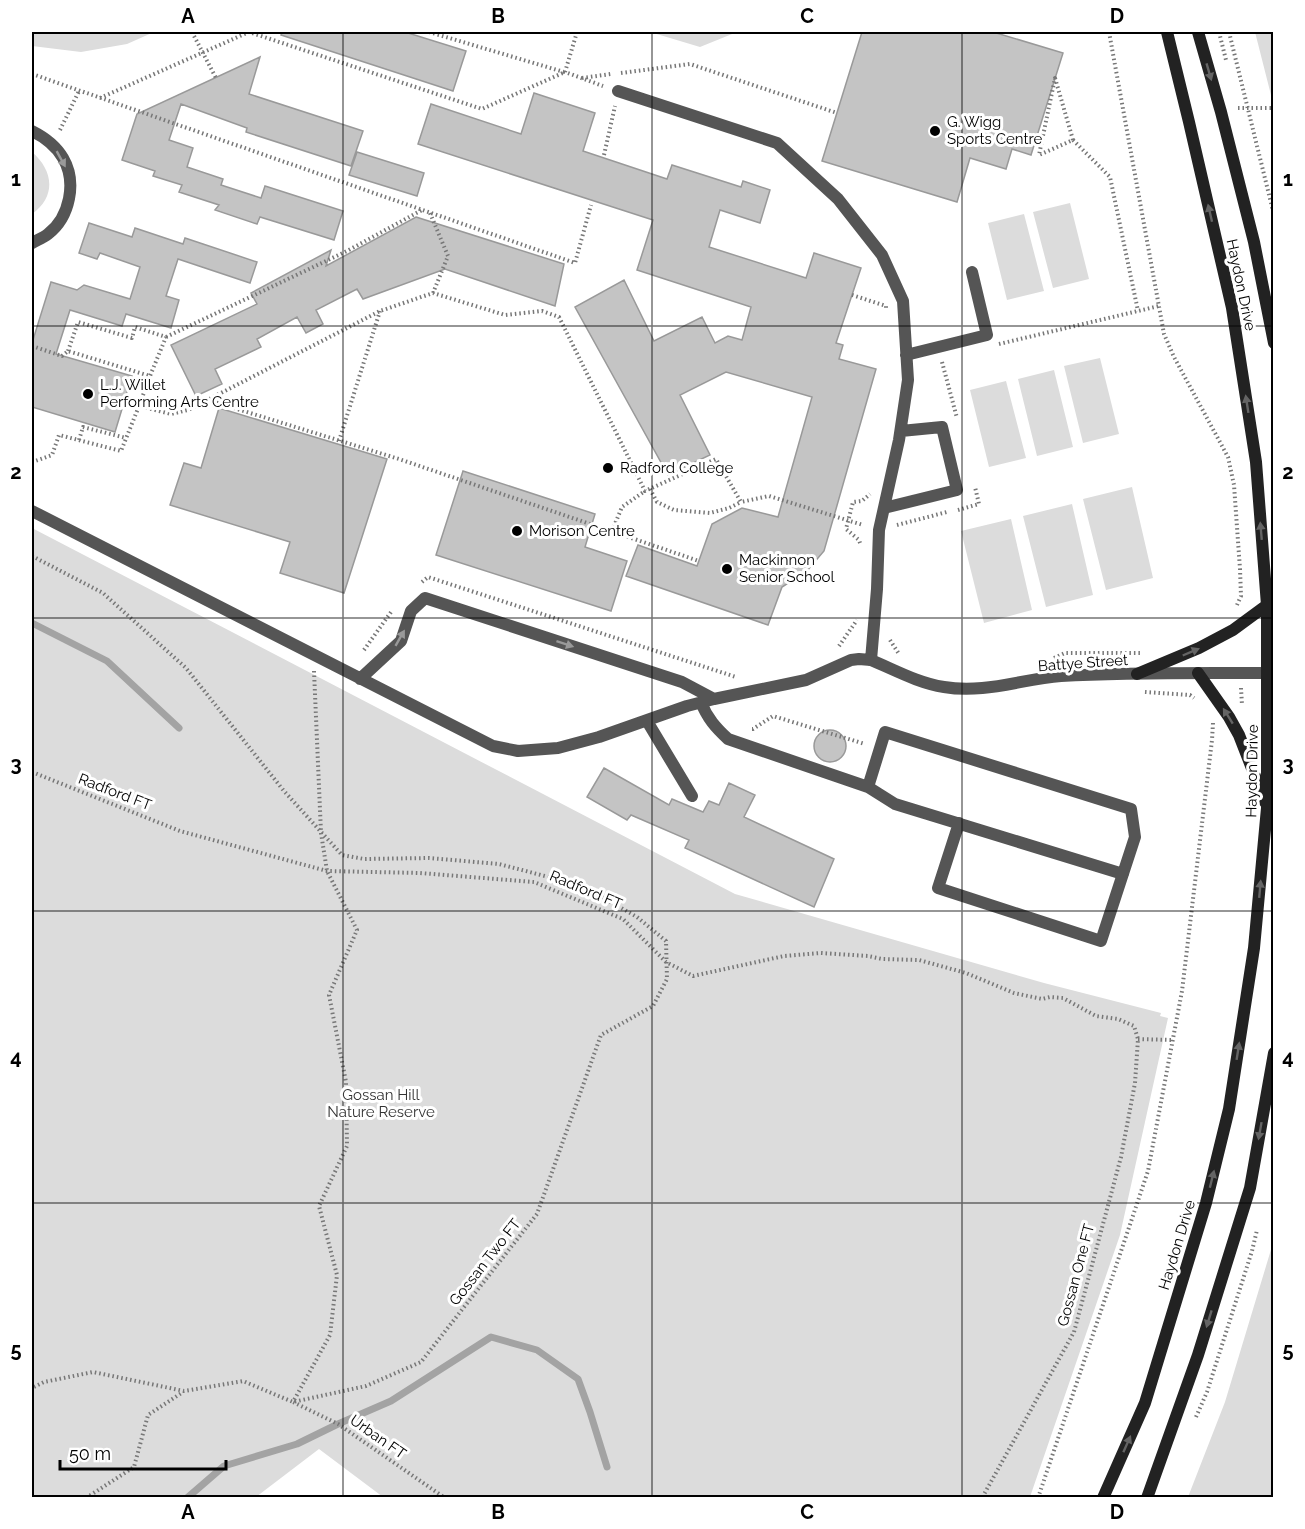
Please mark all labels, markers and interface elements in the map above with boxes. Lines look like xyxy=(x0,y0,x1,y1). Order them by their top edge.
text: A xyxy=(181,4,195,28)
text: B xyxy=(491,4,505,28)
text: C xyxy=(800,4,814,28)
text: D xyxy=(1110,4,1124,28)
one-way arrow xyxy=(1205,63,1215,81)
place label: G. Wigg Sports Centre xyxy=(947,113,1042,148)
marker: G. Wigg Sports Centre xyxy=(928,124,942,138)
one-way arrow xyxy=(56,151,66,168)
text: 1 xyxy=(11,167,21,191)
text: 1 xyxy=(1283,167,1293,191)
one-way arrow xyxy=(1205,203,1214,222)
street label: Haydon Drive xyxy=(1222,237,1260,333)
place label: L.J. Willet Performing Arts Centre xyxy=(100,376,259,411)
marker: L.J. Willet Performing Arts Centre xyxy=(81,387,95,401)
one-way arrow xyxy=(1242,394,1251,413)
place label: Radford College xyxy=(620,459,733,477)
text: 2 xyxy=(10,460,22,484)
text: 2 xyxy=(1282,460,1294,484)
marker: Radford College xyxy=(601,461,615,475)
one-way arrow xyxy=(1256,521,1266,540)
place label: Morison Centre xyxy=(529,522,635,540)
marker: Morison Centre xyxy=(510,524,524,538)
place label: Mackinnon Senior School xyxy=(739,551,836,586)
marker: Mackinnon Senior School xyxy=(720,562,734,576)
one-way arrow xyxy=(395,630,406,646)
one-way arrow xyxy=(556,639,574,649)
one-way arrow xyxy=(1183,647,1200,656)
street label: Battye Street xyxy=(1037,651,1129,675)
one-way arrow xyxy=(1223,708,1234,724)
street label: Haydon Drive xyxy=(1242,724,1262,818)
text: 3 xyxy=(10,752,22,776)
text: 3 xyxy=(1282,752,1294,776)
street label: Radford FT xyxy=(76,770,154,814)
street label: Radford FT xyxy=(547,867,625,913)
one-way arrow xyxy=(1255,880,1265,899)
one-way arrow xyxy=(1234,1041,1243,1060)
text: 4 xyxy=(10,1045,22,1069)
text: 4 xyxy=(1282,1045,1294,1069)
park label: Gossan Hill Nature Reserve xyxy=(327,1086,435,1121)
one-way arrow xyxy=(1255,1122,1264,1141)
one-way arrow xyxy=(1207,1169,1217,1188)
street label: Haydon Drive xyxy=(1155,1198,1199,1292)
street label: Gossan Two FT xyxy=(446,1215,524,1309)
street label: Gossan One FT xyxy=(1054,1222,1098,1328)
one-way arrow xyxy=(1204,1310,1213,1328)
text: 5 xyxy=(10,1338,22,1362)
text: 5 xyxy=(1282,1338,1294,1362)
street label: Urban FT xyxy=(346,1411,410,1463)
scale bar xyxy=(60,1433,226,1471)
one-way arrow xyxy=(1123,1435,1132,1453)
text: 50 m xyxy=(69,1443,111,1464)
text: A xyxy=(181,1500,195,1524)
text: B xyxy=(491,1500,505,1524)
text: C xyxy=(800,1500,814,1524)
text: D xyxy=(1110,1500,1124,1524)

